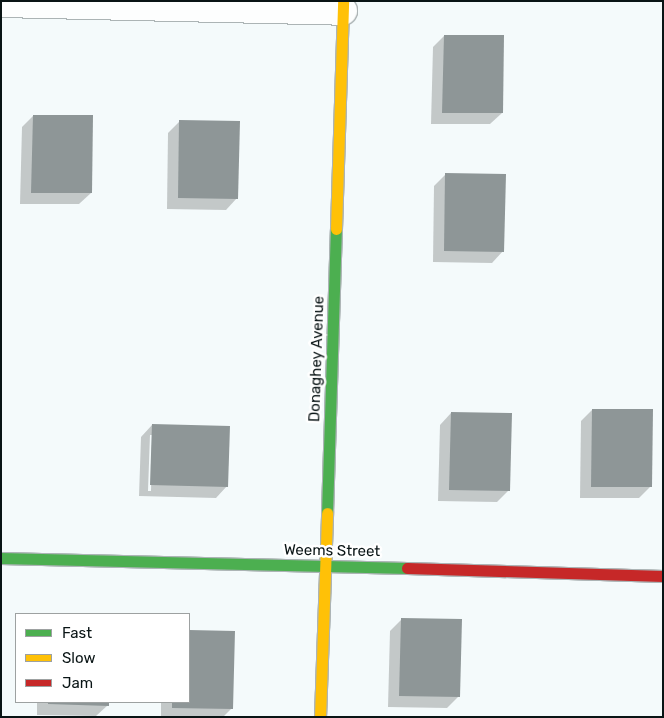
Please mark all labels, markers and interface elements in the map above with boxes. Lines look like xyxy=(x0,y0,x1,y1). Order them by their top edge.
street label: Donaghey Avenue xyxy=(306,295,328,423)
street label: Weems Street xyxy=(284,541,380,561)
legend xyxy=(15,613,190,703)
text: Fast xyxy=(62,624,92,642)
text: Slow xyxy=(62,649,95,667)
text: Jam xyxy=(62,674,93,692)

